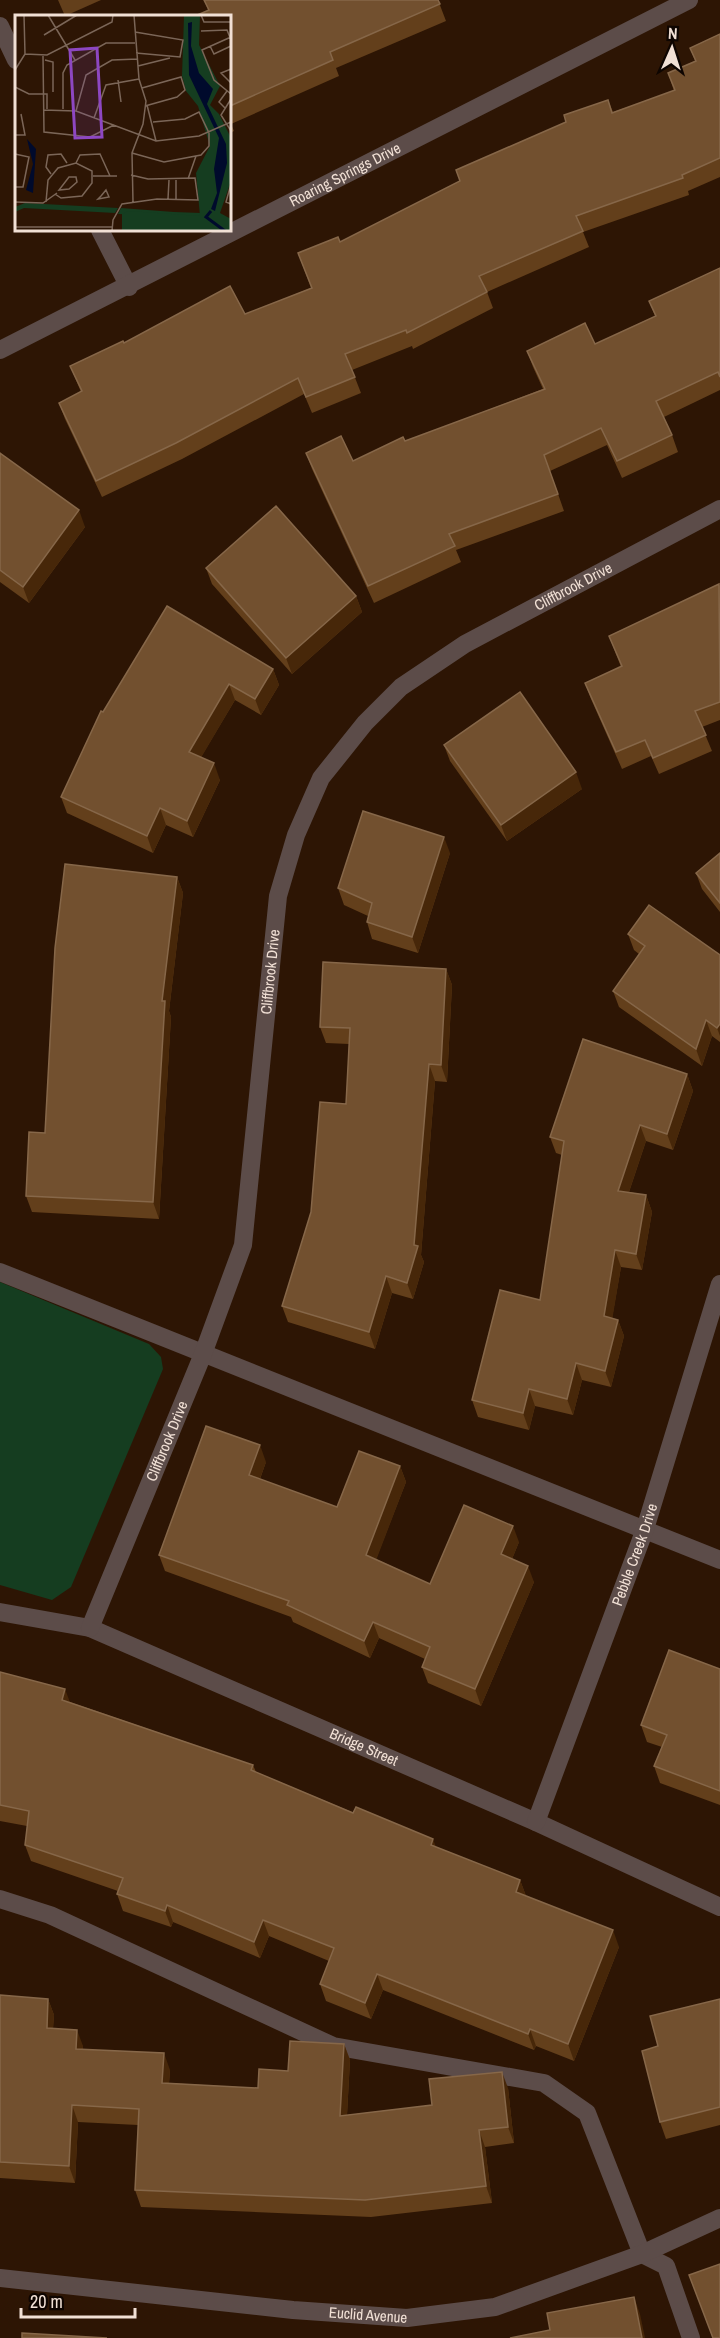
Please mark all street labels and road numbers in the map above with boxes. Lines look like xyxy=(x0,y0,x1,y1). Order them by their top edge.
street label: Roaring Springs Drive xyxy=(285,137,404,211)
street label: Cliffbrook Drive xyxy=(530,557,616,616)
street label: Cliffbrook Drive xyxy=(255,928,285,1015)
street label: Cliffbrook Drive xyxy=(141,1397,193,1485)
street label: Pebble Creek Drive xyxy=(606,1501,662,1609)
street label: Bridge Street xyxy=(327,1723,402,1771)
street label: Euclid Avenue xyxy=(328,2302,408,2328)

